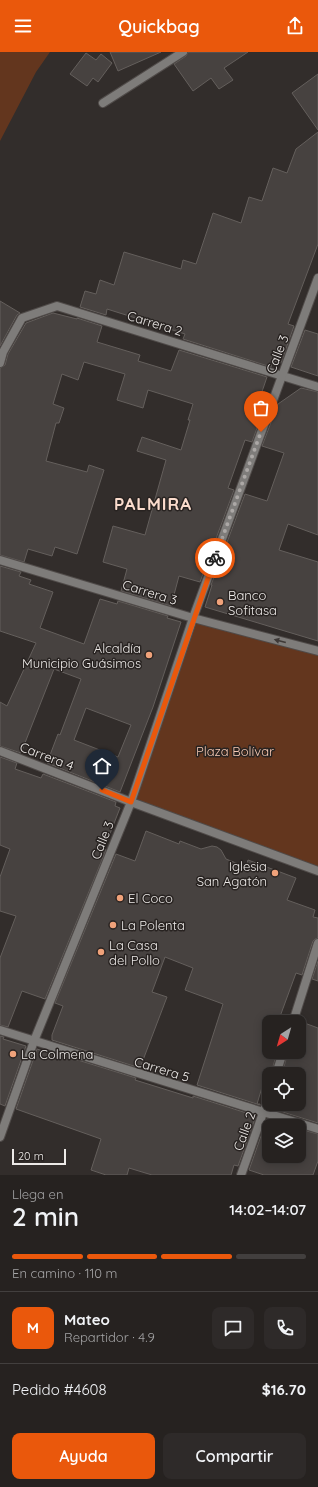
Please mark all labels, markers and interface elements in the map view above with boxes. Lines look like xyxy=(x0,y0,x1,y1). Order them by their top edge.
icon: menu xyxy=(12,15,34,37)
text: Quickbag xyxy=(118,15,200,38)
icon: share xyxy=(284,15,306,37)
street label: Carrera 2 xyxy=(125,307,185,339)
street label: Calle 3 xyxy=(262,332,292,376)
pin xyxy=(244,391,278,432)
icon: bag xyxy=(250,397,272,419)
district label: PALMIRA xyxy=(114,493,192,514)
courier xyxy=(195,538,235,578)
icon: bike xyxy=(204,547,226,569)
street label: Carrera 3 xyxy=(121,576,180,608)
place label: Banco Sofitasa xyxy=(228,587,277,618)
marker: Banco Sofitasa xyxy=(215,597,225,607)
one-way arrow xyxy=(274,638,286,644)
place label: Alcaldía Municipio Guásimos xyxy=(22,640,141,671)
marker: Alcaldía Municipio Guásimos xyxy=(144,650,154,660)
street label: Carrera 4 xyxy=(18,738,76,774)
park label: Plaza Bolívar xyxy=(196,743,274,759)
pin xyxy=(85,749,119,790)
icon: home xyxy=(91,755,113,777)
street label: Calle 3 xyxy=(87,818,117,862)
place label: Iglesia San Agatón xyxy=(197,858,267,889)
marker: Iglesia San Agatón xyxy=(270,868,280,878)
place label: El Coco xyxy=(128,890,173,906)
marker: El Coco xyxy=(115,893,125,903)
place label: La Polenta xyxy=(121,917,185,933)
marker: La Polenta xyxy=(108,920,118,930)
place label: La Casa del Pollo xyxy=(109,937,160,968)
marker: La Casa del Pollo xyxy=(96,947,106,957)
north arrow xyxy=(262,1015,306,1059)
map controls xyxy=(262,1015,306,1163)
place label: La Colmena xyxy=(21,1046,93,1062)
marker: La Colmena xyxy=(8,1049,18,1059)
street label: Carrera 5 xyxy=(132,1053,192,1085)
button: locate xyxy=(262,1067,306,1111)
street label: Calle 2 xyxy=(230,1109,258,1153)
button: layers xyxy=(262,1119,306,1163)
scale bar xyxy=(12,1147,66,1166)
text: 20 m xyxy=(18,1149,44,1163)
text: Llega en xyxy=(12,1186,63,1202)
text: 2 min xyxy=(12,1200,79,1233)
text: 14:02–14:07 xyxy=(229,1200,306,1219)
text: En camino · 110 m xyxy=(12,1265,117,1281)
button: chat xyxy=(212,1307,254,1349)
button: phone xyxy=(264,1307,306,1349)
text: Mateo xyxy=(64,1310,110,1329)
text: M xyxy=(27,1318,39,1337)
text: Repartidor · 4.9 xyxy=(64,1329,155,1345)
text: Pedido #4608 xyxy=(12,1380,107,1399)
text: $16.70 xyxy=(262,1380,306,1399)
button: Ayuda xyxy=(12,1433,155,1479)
button: Compartir xyxy=(163,1433,306,1479)

